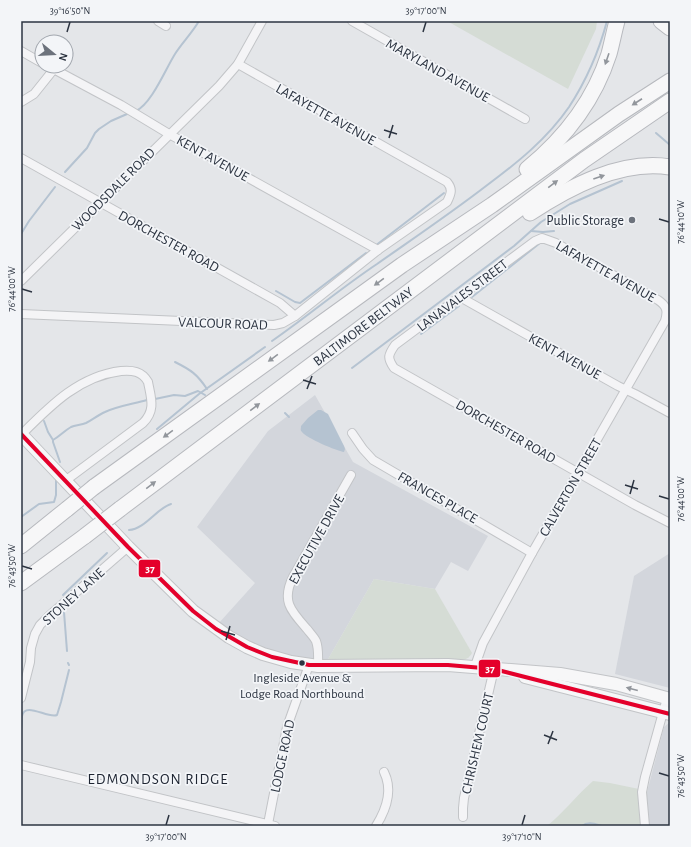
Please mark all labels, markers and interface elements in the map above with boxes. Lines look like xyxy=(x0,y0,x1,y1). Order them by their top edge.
text: 39°16'50"N xyxy=(50,6,90,16)
text: 39°17'00"N xyxy=(405,6,447,16)
north arrow xyxy=(34,34,74,74)
street label: MARYLAND AVENUE xyxy=(383,37,492,105)
text: N xyxy=(57,52,69,62)
one-way arrow xyxy=(603,53,609,65)
street label: LAFAYETTE AVENUE xyxy=(273,82,378,148)
one-way arrow xyxy=(632,98,642,106)
street label: KENT AVENUE xyxy=(174,133,251,185)
street label: WOODSDALE ROAD xyxy=(70,146,158,234)
one-way arrow xyxy=(593,173,605,179)
one-way arrow xyxy=(548,179,559,188)
text: 76°44'10"W xyxy=(676,200,686,244)
street label: DORCHESTER ROAD xyxy=(116,208,221,275)
place label: Public Storage xyxy=(546,214,624,228)
marker: Public Storage xyxy=(627,215,637,225)
street label: LAFAYETTE AVENUE xyxy=(553,239,658,305)
street label: LANAVALES STREET xyxy=(415,257,511,334)
text: 76°44'00"W xyxy=(7,266,17,312)
one-way arrow xyxy=(373,278,384,286)
street label: BALTIMORE BELTWAY xyxy=(311,284,417,369)
street label: VALCOUR ROAD xyxy=(178,315,268,333)
street label: KENT AVENUE xyxy=(526,331,603,383)
one-way arrow xyxy=(268,354,278,362)
street label: DORCHESTER ROAD xyxy=(453,398,558,466)
one-way arrow xyxy=(250,403,261,411)
one-way arrow xyxy=(162,430,173,438)
street label: CALVERTON STREET xyxy=(537,436,605,539)
street label: FRANCES PLACE xyxy=(395,469,480,526)
text: 76°44'00"W xyxy=(676,476,686,522)
one-way arrow xyxy=(146,481,157,489)
street label: EXECUTIVE DRIVE xyxy=(287,492,347,587)
text: 76°43'50"W xyxy=(7,544,17,588)
line badge: 37 xyxy=(138,559,161,578)
text: 37 xyxy=(145,563,155,574)
street label: STONEY LANE xyxy=(40,565,107,628)
marker: Ingleside Avenue & Lodge Road Northbound xyxy=(297,658,307,668)
line badge: 37 xyxy=(478,659,501,678)
text: 37 xyxy=(485,663,495,674)
place label: Ingleside Avenue & Lodge Road Northbound xyxy=(240,672,364,701)
one-way arrow xyxy=(626,686,638,692)
street label: CHRISHEM COURT xyxy=(459,691,496,795)
street label: LODGE ROAD xyxy=(268,718,298,794)
text: 76°43'50"W xyxy=(676,754,686,798)
district label: EDMONDSON RIDGE xyxy=(88,772,228,787)
text: 39°17'00"N xyxy=(145,832,187,842)
text: 39°17'10"N xyxy=(502,832,542,842)

